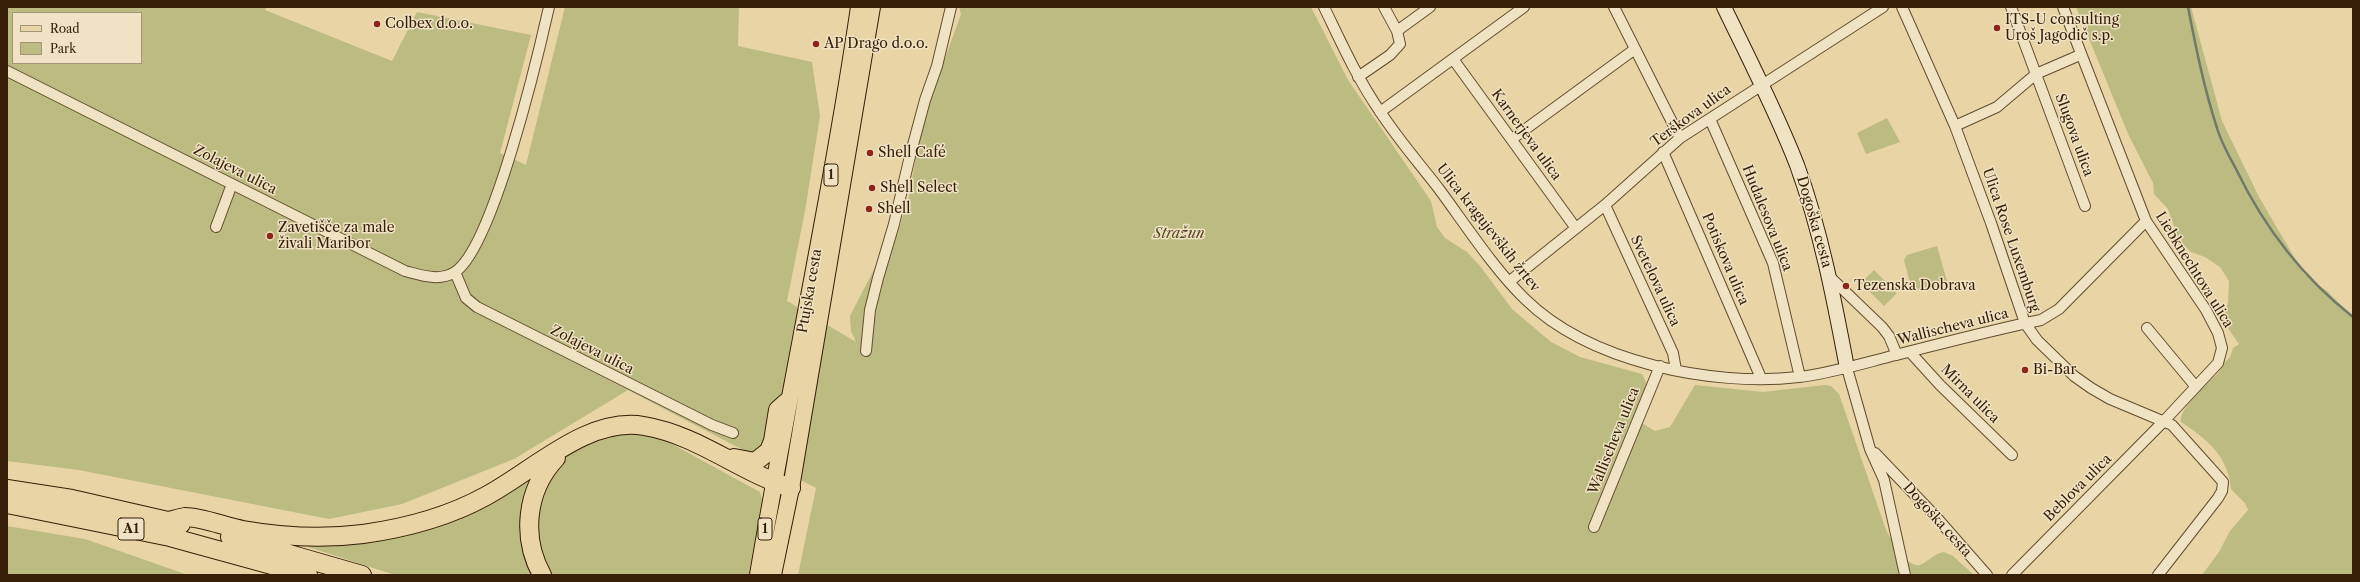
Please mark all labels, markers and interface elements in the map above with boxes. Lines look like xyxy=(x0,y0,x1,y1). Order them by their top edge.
legend xyxy=(12,12,142,64)
place label: ITS-U consulting Uroš Jagodič s.p. xyxy=(2005,12,2119,44)
place label: Colbex d.o.o. xyxy=(385,16,473,32)
marker: Colbex d.o.o. xyxy=(372,19,382,29)
text: Road xyxy=(50,21,80,36)
marker: ITS-U consulting Uroš Jagodič s.p. xyxy=(1992,23,2002,33)
place label: AP Drago d.o.o. xyxy=(824,36,928,52)
marker: AP Drago d.o.o. xyxy=(811,39,821,49)
text: Park xyxy=(50,41,76,56)
street label: Terškova ulica xyxy=(1648,81,1734,151)
street label: Karnerjeva ulica xyxy=(1487,86,1565,184)
street label: Slugova ulica xyxy=(2051,91,2097,179)
street label: Zolajeva ulica xyxy=(191,142,279,198)
place label: Shell Café xyxy=(878,145,946,161)
marker: Shell Café xyxy=(865,148,875,158)
street label: Ulica kragujevških žrtev xyxy=(1433,161,1543,295)
street label: Hudalesova ulica xyxy=(1738,163,1796,273)
road number: 1 xyxy=(824,164,838,186)
street label: Ulica Rose Luxemburg xyxy=(1978,166,2044,314)
street label: Dogoška cesta xyxy=(1793,174,1835,270)
place label: Shell Select xyxy=(880,180,958,196)
marker: Shell Select xyxy=(867,183,877,193)
place label: Shell xyxy=(877,201,910,217)
marker: Shell xyxy=(864,204,874,214)
street label: Liebknechtova ulica xyxy=(2151,209,2237,331)
street label: Potiskova ulica xyxy=(1698,210,1752,308)
place label: Zavetišče za male živali Maribor xyxy=(278,220,395,252)
park label: Stražun xyxy=(1154,226,1204,242)
marker: Zavetišče za male živali Maribor xyxy=(265,231,275,241)
street label: Svetelova ulica xyxy=(1627,233,1683,329)
street label: Ptujska cesta xyxy=(794,248,826,334)
place label: Tezenska Dobrava xyxy=(1854,278,1976,294)
marker: Tezenska Dobrava xyxy=(1841,281,1851,291)
street label: Wallischeva ulica xyxy=(1896,305,2010,349)
street label: Zolajeva ulica xyxy=(548,322,636,378)
street label: Mirna ulica xyxy=(1937,361,2003,427)
place label: Bi-Bar xyxy=(2033,362,2076,378)
marker: Bi-Bar xyxy=(2020,365,2030,375)
street label: Wallischeva ulica xyxy=(1585,385,1643,497)
street label: Beblova ulica xyxy=(2041,451,2115,525)
street label: Dogoška cesta xyxy=(1899,479,1975,561)
road number: A1 xyxy=(118,518,144,540)
road number: 1 xyxy=(758,518,772,540)

